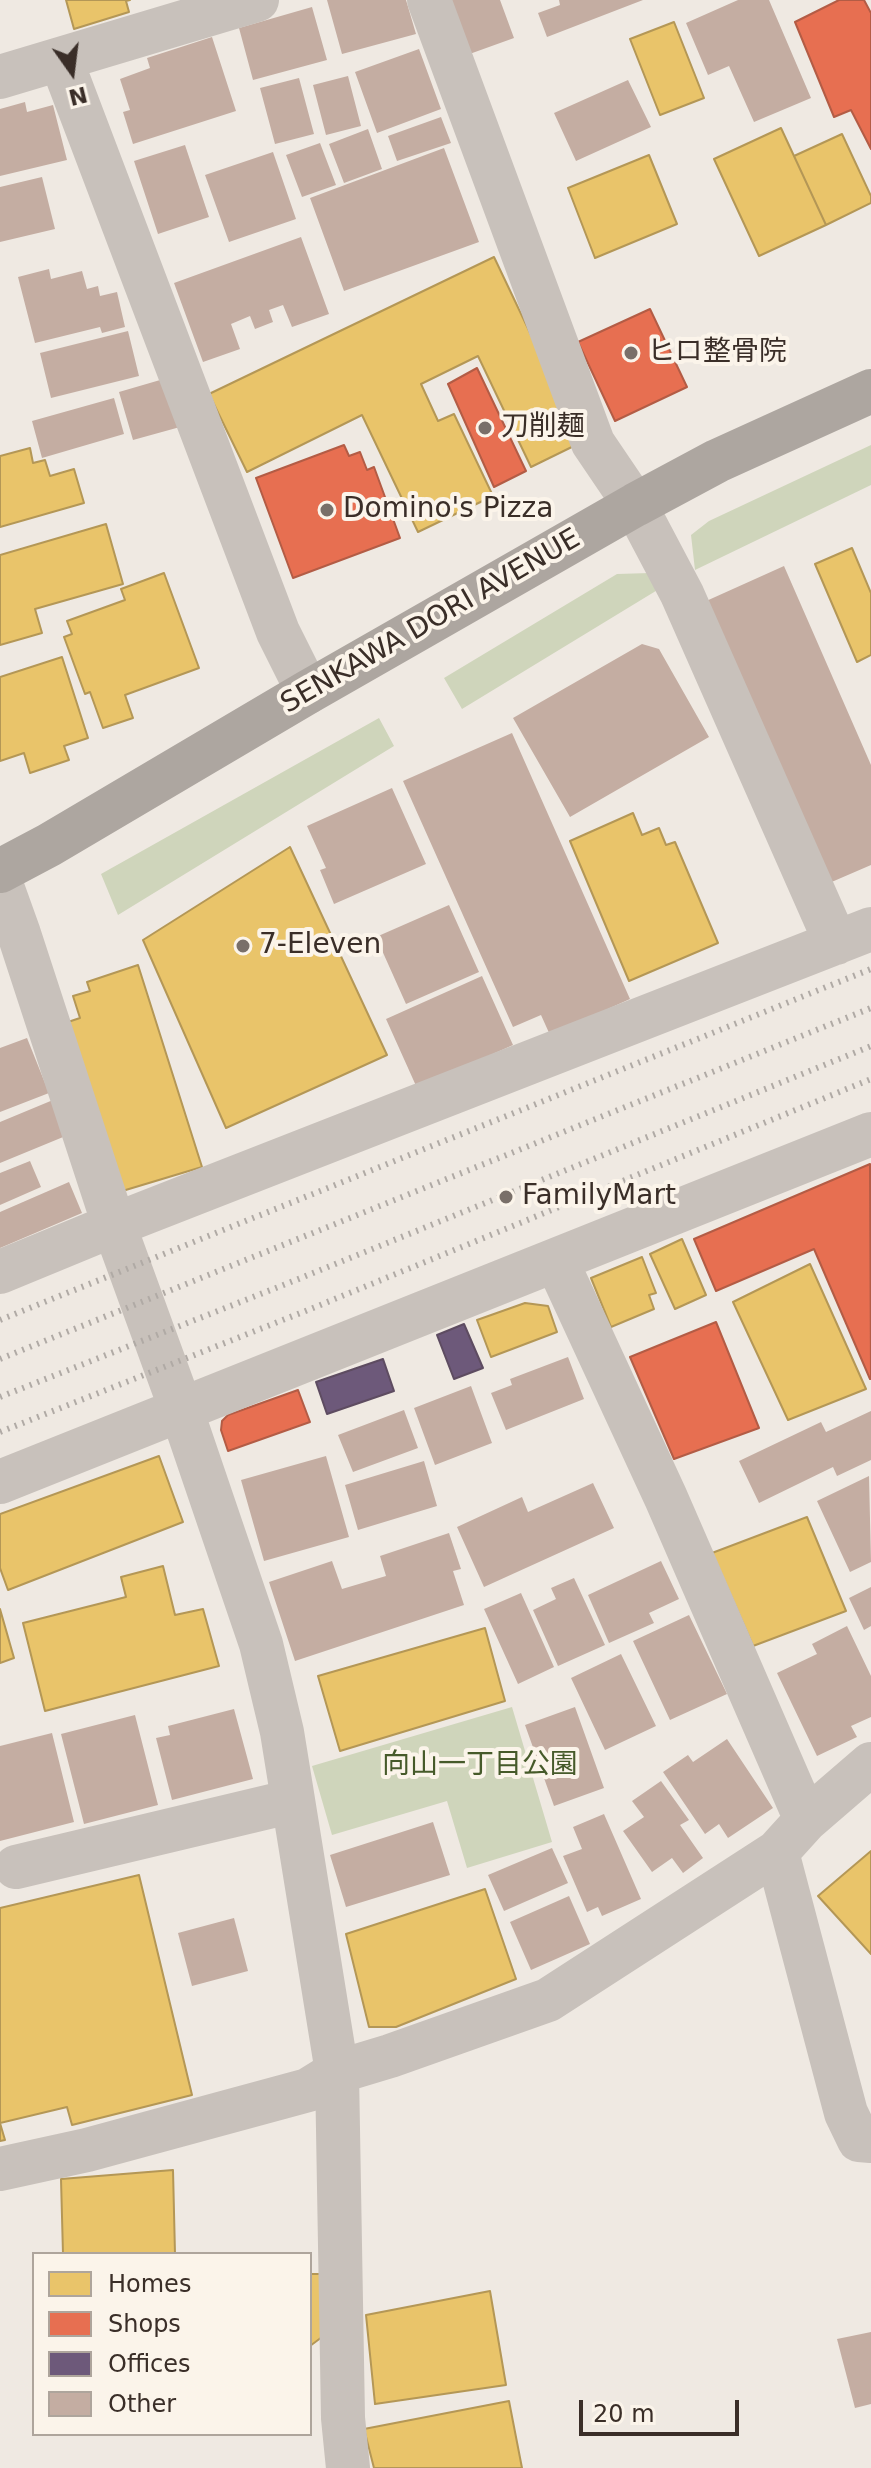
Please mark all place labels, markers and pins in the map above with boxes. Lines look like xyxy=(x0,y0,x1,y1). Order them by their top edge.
place label: ヒロ整骨院 xyxy=(647,336,787,370)
marker: ヒロ整骨院 xyxy=(622,344,640,362)
place label: 刀削麺 xyxy=(501,411,585,445)
marker: 刀削麺 xyxy=(476,419,494,437)
place label: Domino's Pizza xyxy=(343,493,553,527)
marker: Domino's Pizza xyxy=(318,501,336,519)
place label: 7-Eleven xyxy=(259,929,381,963)
marker: 7-Eleven xyxy=(234,937,252,955)
place label: FamilyMart xyxy=(522,1180,676,1214)
marker: FamilyMart xyxy=(497,1188,515,1206)

